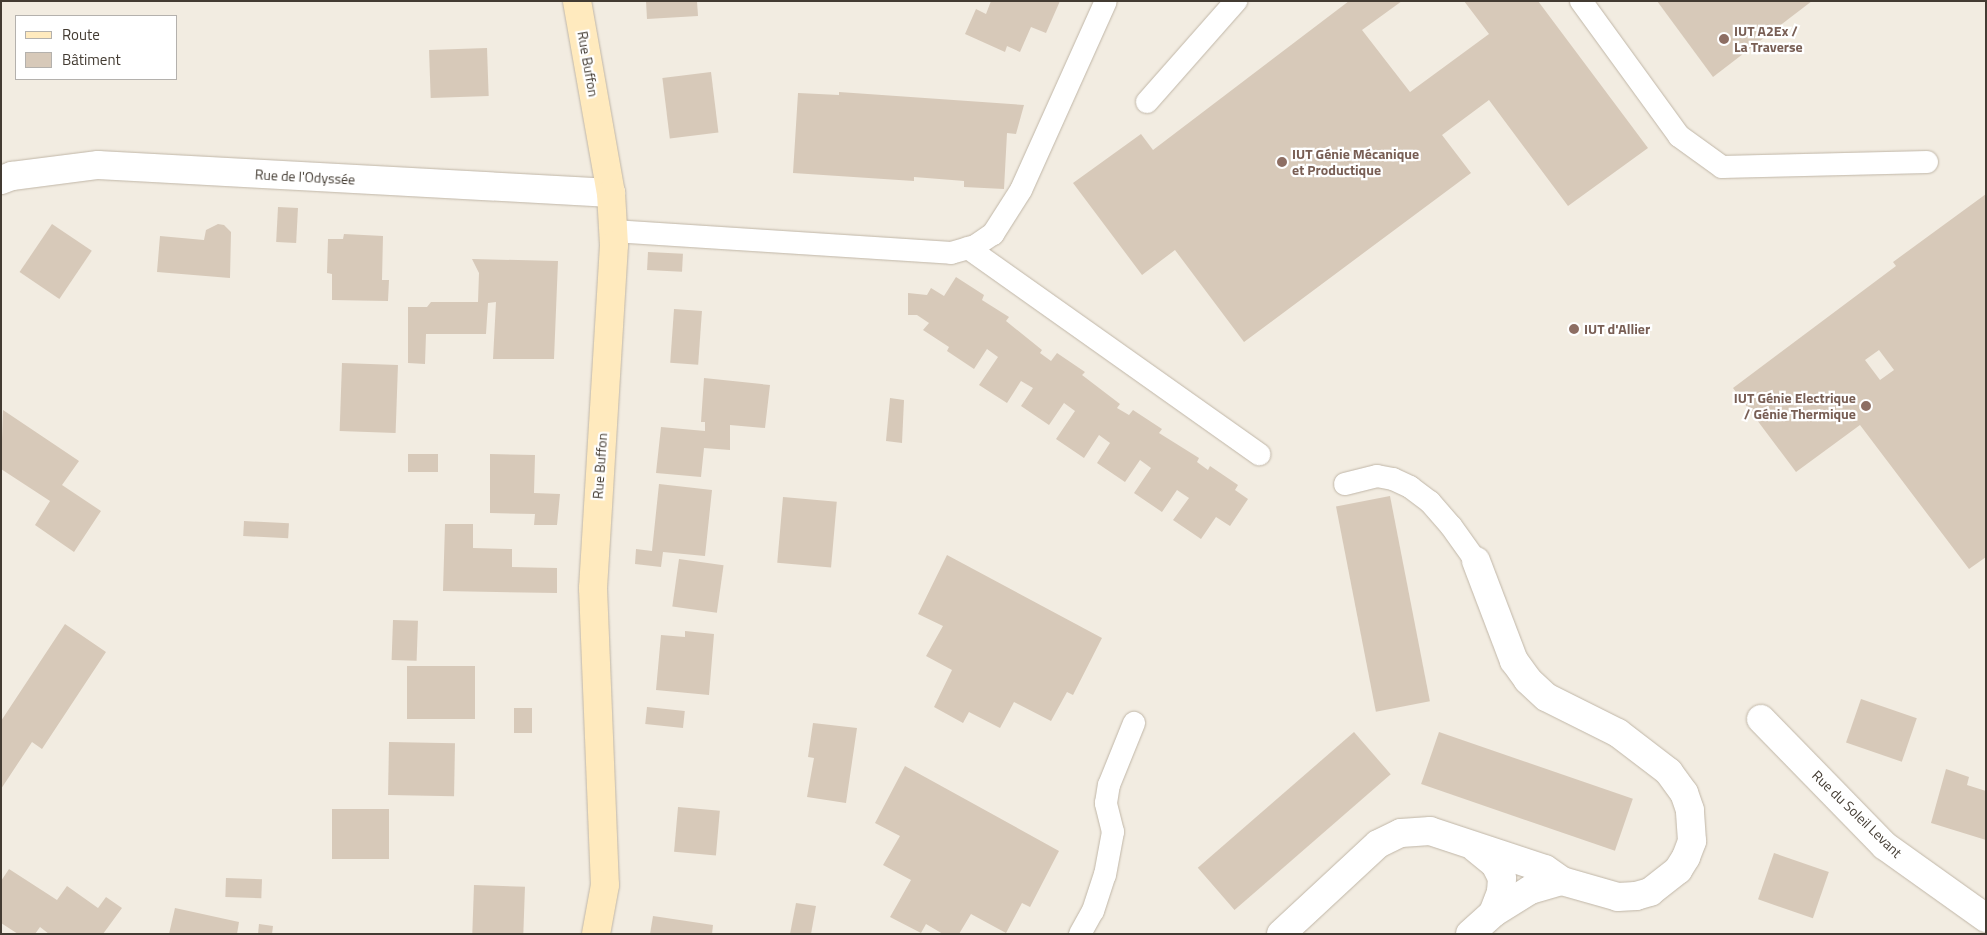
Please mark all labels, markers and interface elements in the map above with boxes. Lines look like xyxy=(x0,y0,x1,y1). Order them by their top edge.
legend xyxy=(15,15,178,80)
text: Route xyxy=(62,23,100,46)
place label: IUT A2Ex / La Traverse xyxy=(1734,23,1803,56)
street label: Rue Buffon xyxy=(574,30,602,98)
marker: IUT A2Ex / La Traverse xyxy=(1718,33,1730,45)
text: Bâtiment xyxy=(62,48,121,71)
place label: IUT Génie Mécanique et Productique xyxy=(1292,146,1419,178)
marker: IUT Génie Mécanique et Productique xyxy=(1276,156,1288,168)
street label: Rue de l'Odyssée xyxy=(254,166,356,188)
place label: IUT d'Allier xyxy=(1584,321,1650,337)
marker: IUT d'Allier xyxy=(1568,323,1580,335)
place label: IUT Génie Electrique / Génie Thermique xyxy=(1734,390,1856,422)
marker: IUT Génie Electrique / Génie Thermique xyxy=(1860,400,1872,412)
street label: Rue Buffon xyxy=(589,432,611,500)
street label: Rue du Soleil Levant xyxy=(1809,767,1905,861)

